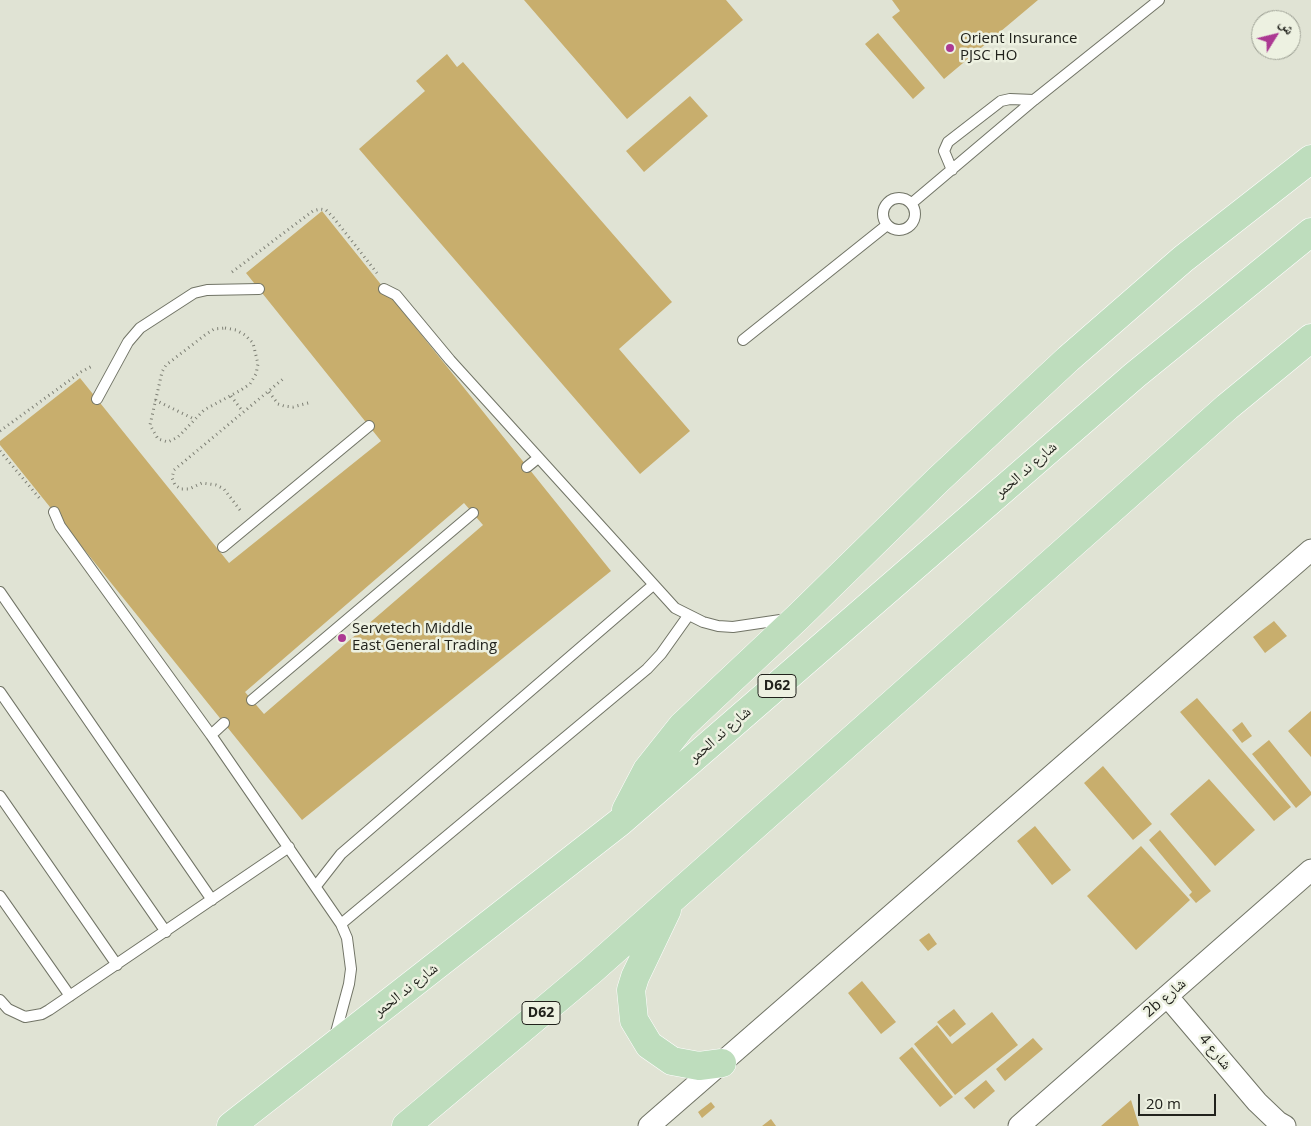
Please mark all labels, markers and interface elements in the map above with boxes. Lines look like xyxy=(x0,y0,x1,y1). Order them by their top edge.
north arrow xyxy=(1251,10,1301,60)
text: ش xyxy=(1276,15,1300,38)
place label: Orient Insurance PJSC HO xyxy=(960,30,1077,65)
marker: Orient Insurance PJSC HO xyxy=(944,42,956,54)
street label: شارع ند الحمر xyxy=(991,438,1061,502)
place label: Servetech Middle East General Trading xyxy=(352,620,497,655)
marker: Servetech Middle East General Trading xyxy=(336,632,348,644)
road number: D62 xyxy=(758,674,796,698)
street label: شارع ند الحمر xyxy=(685,703,755,767)
street label: شارع ند الحمر xyxy=(370,959,442,1021)
street label: 2b شارع xyxy=(1140,975,1190,1021)
road number: D62 xyxy=(522,1001,560,1024)
street label: شارع 4 xyxy=(1195,1031,1235,1073)
scale bar xyxy=(1141,1084,1218,1116)
text: 20 m xyxy=(1146,1093,1181,1113)

